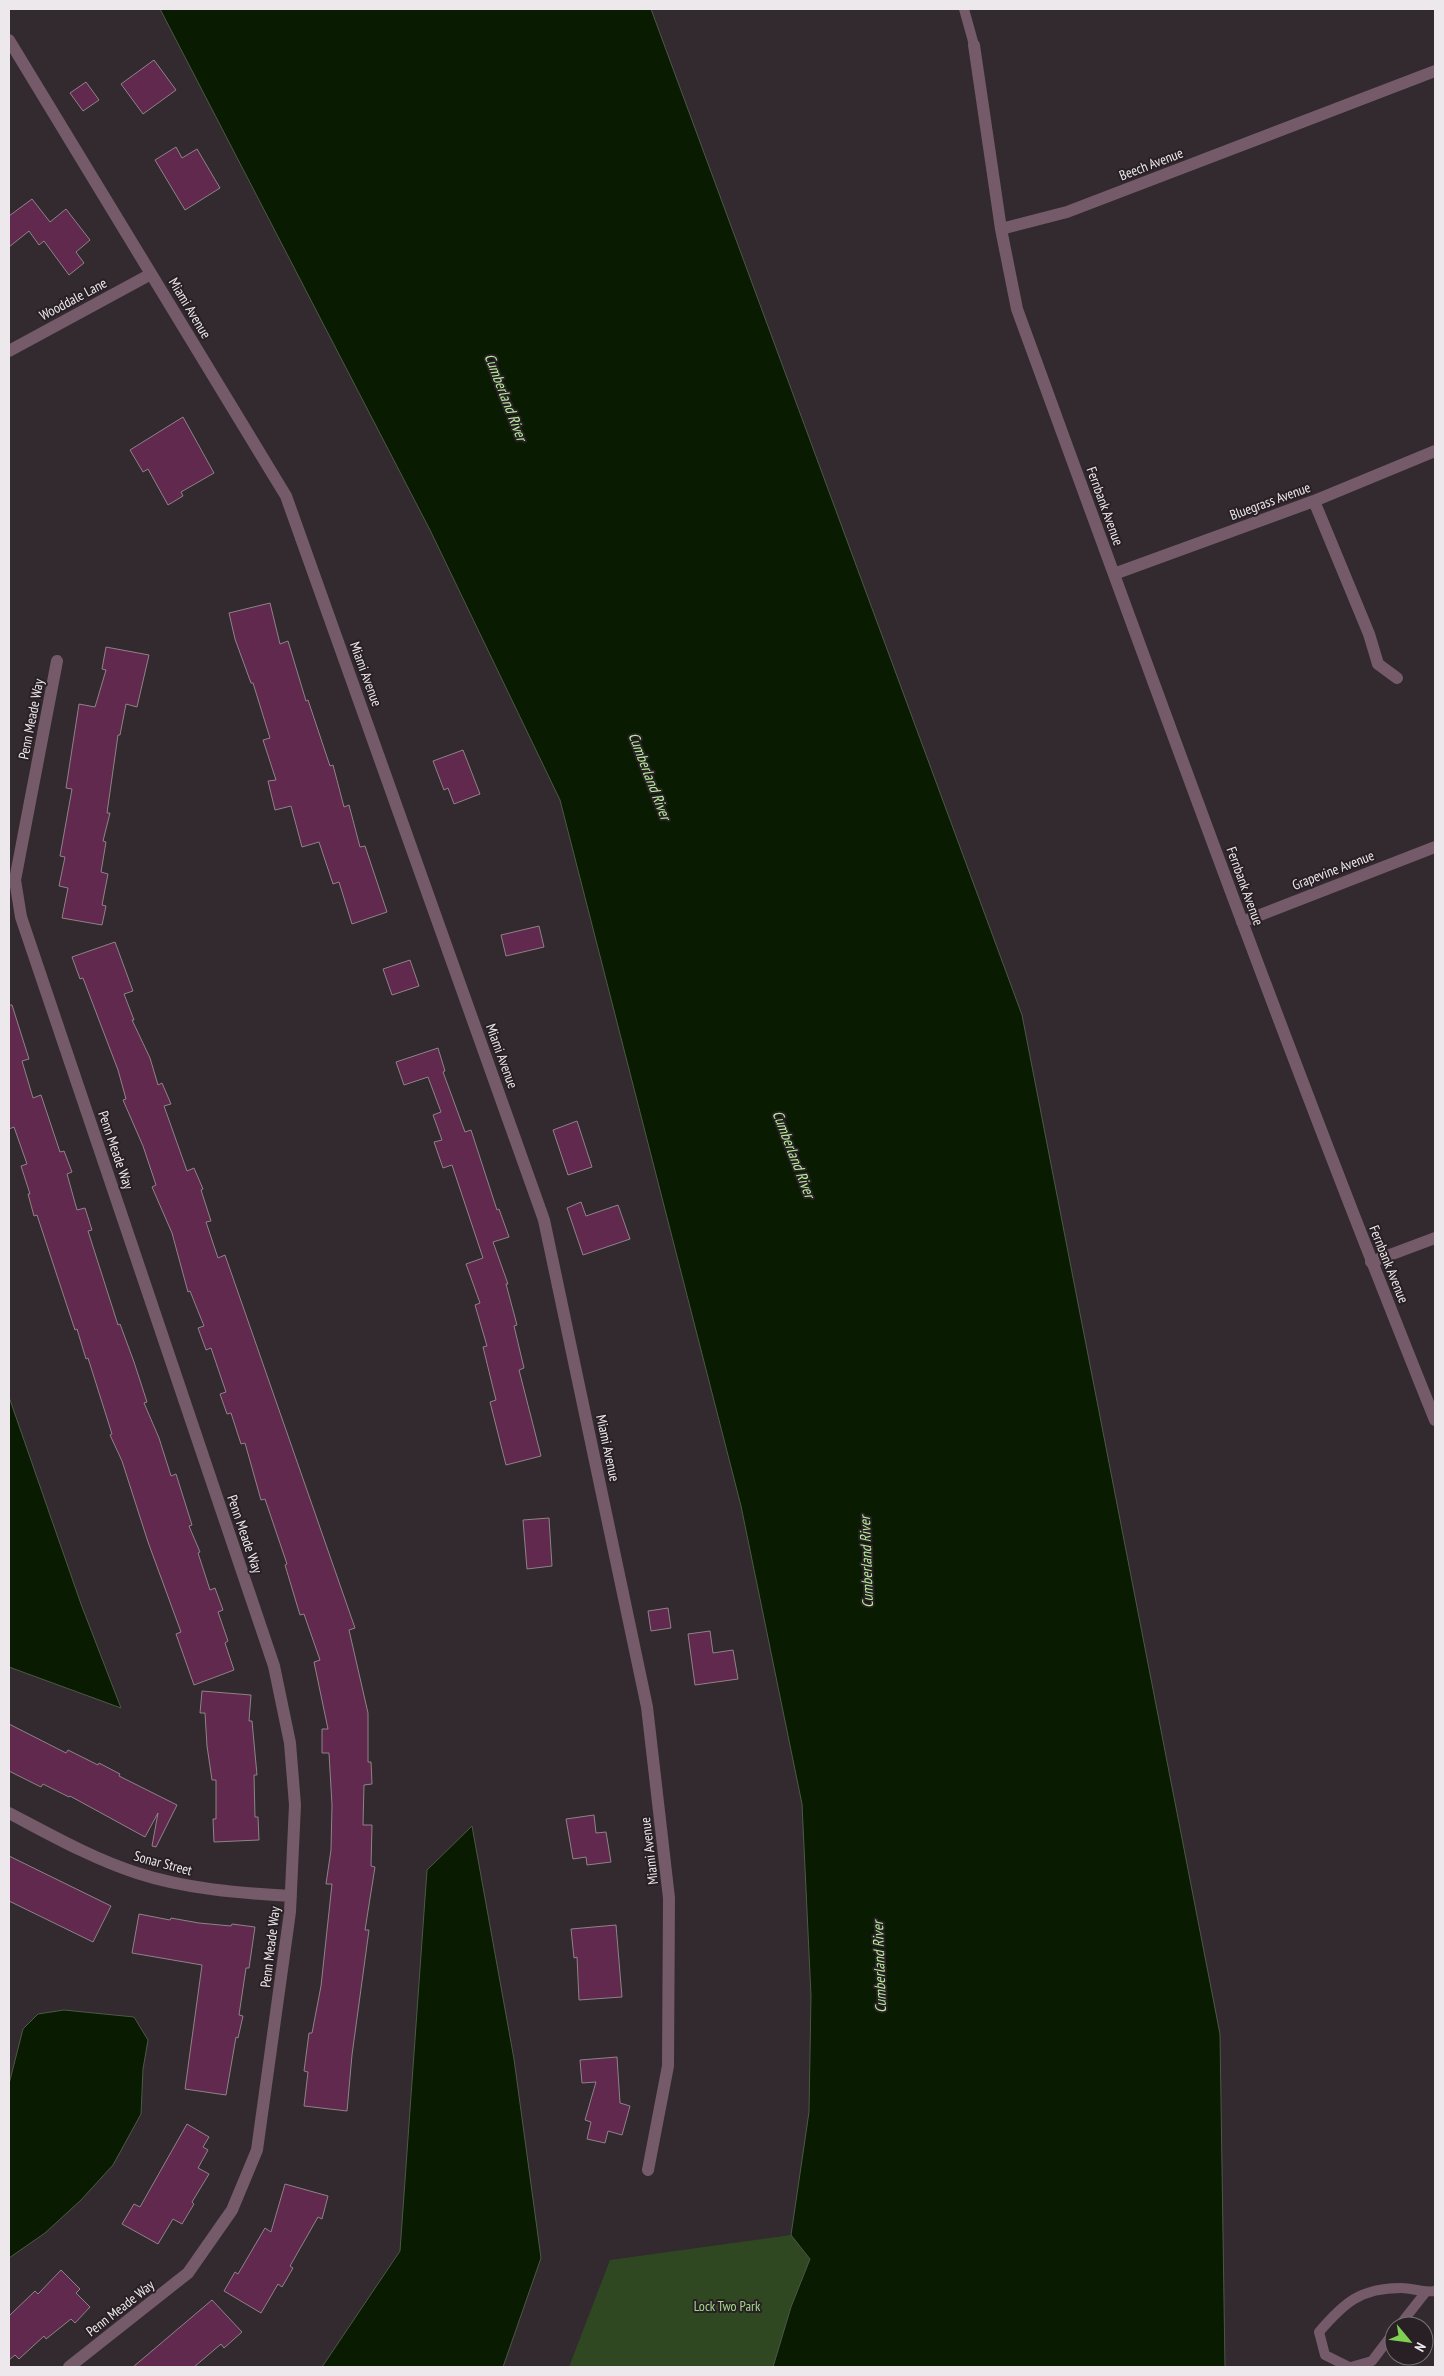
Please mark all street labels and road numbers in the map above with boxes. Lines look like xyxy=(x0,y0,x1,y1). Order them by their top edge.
street label: Beech Avenue xyxy=(1116,144,1186,184)
street label: Wooddale Lane xyxy=(36,274,110,324)
street label: Miami Avenue xyxy=(165,274,215,342)
street label: Fernbank Avenue xyxy=(1082,464,1128,548)
street label: Bluegrass Avenue xyxy=(1227,478,1313,524)
street label: Miami Avenue xyxy=(346,639,386,709)
street label: Penn Meade Way xyxy=(14,676,48,761)
street label: Fernbank Avenue xyxy=(1222,844,1268,928)
street label: Grapevine Avenue xyxy=(1289,846,1377,894)
street label: Miami Avenue xyxy=(482,1021,522,1091)
street label: Penn Meade Way xyxy=(94,1108,138,1192)
street label: Fernbank Avenue xyxy=(1365,1222,1413,1306)
street label: Miami Avenue xyxy=(592,1413,624,1483)
street label: Penn Meade Way xyxy=(223,1492,267,1576)
street label: Miami Avenue xyxy=(636,1816,662,1886)
street label: Sonar Street xyxy=(132,1847,194,1879)
street label: Penn Meade Way xyxy=(256,1905,284,1989)
street label: Penn Meade Way xyxy=(82,2275,158,2340)

